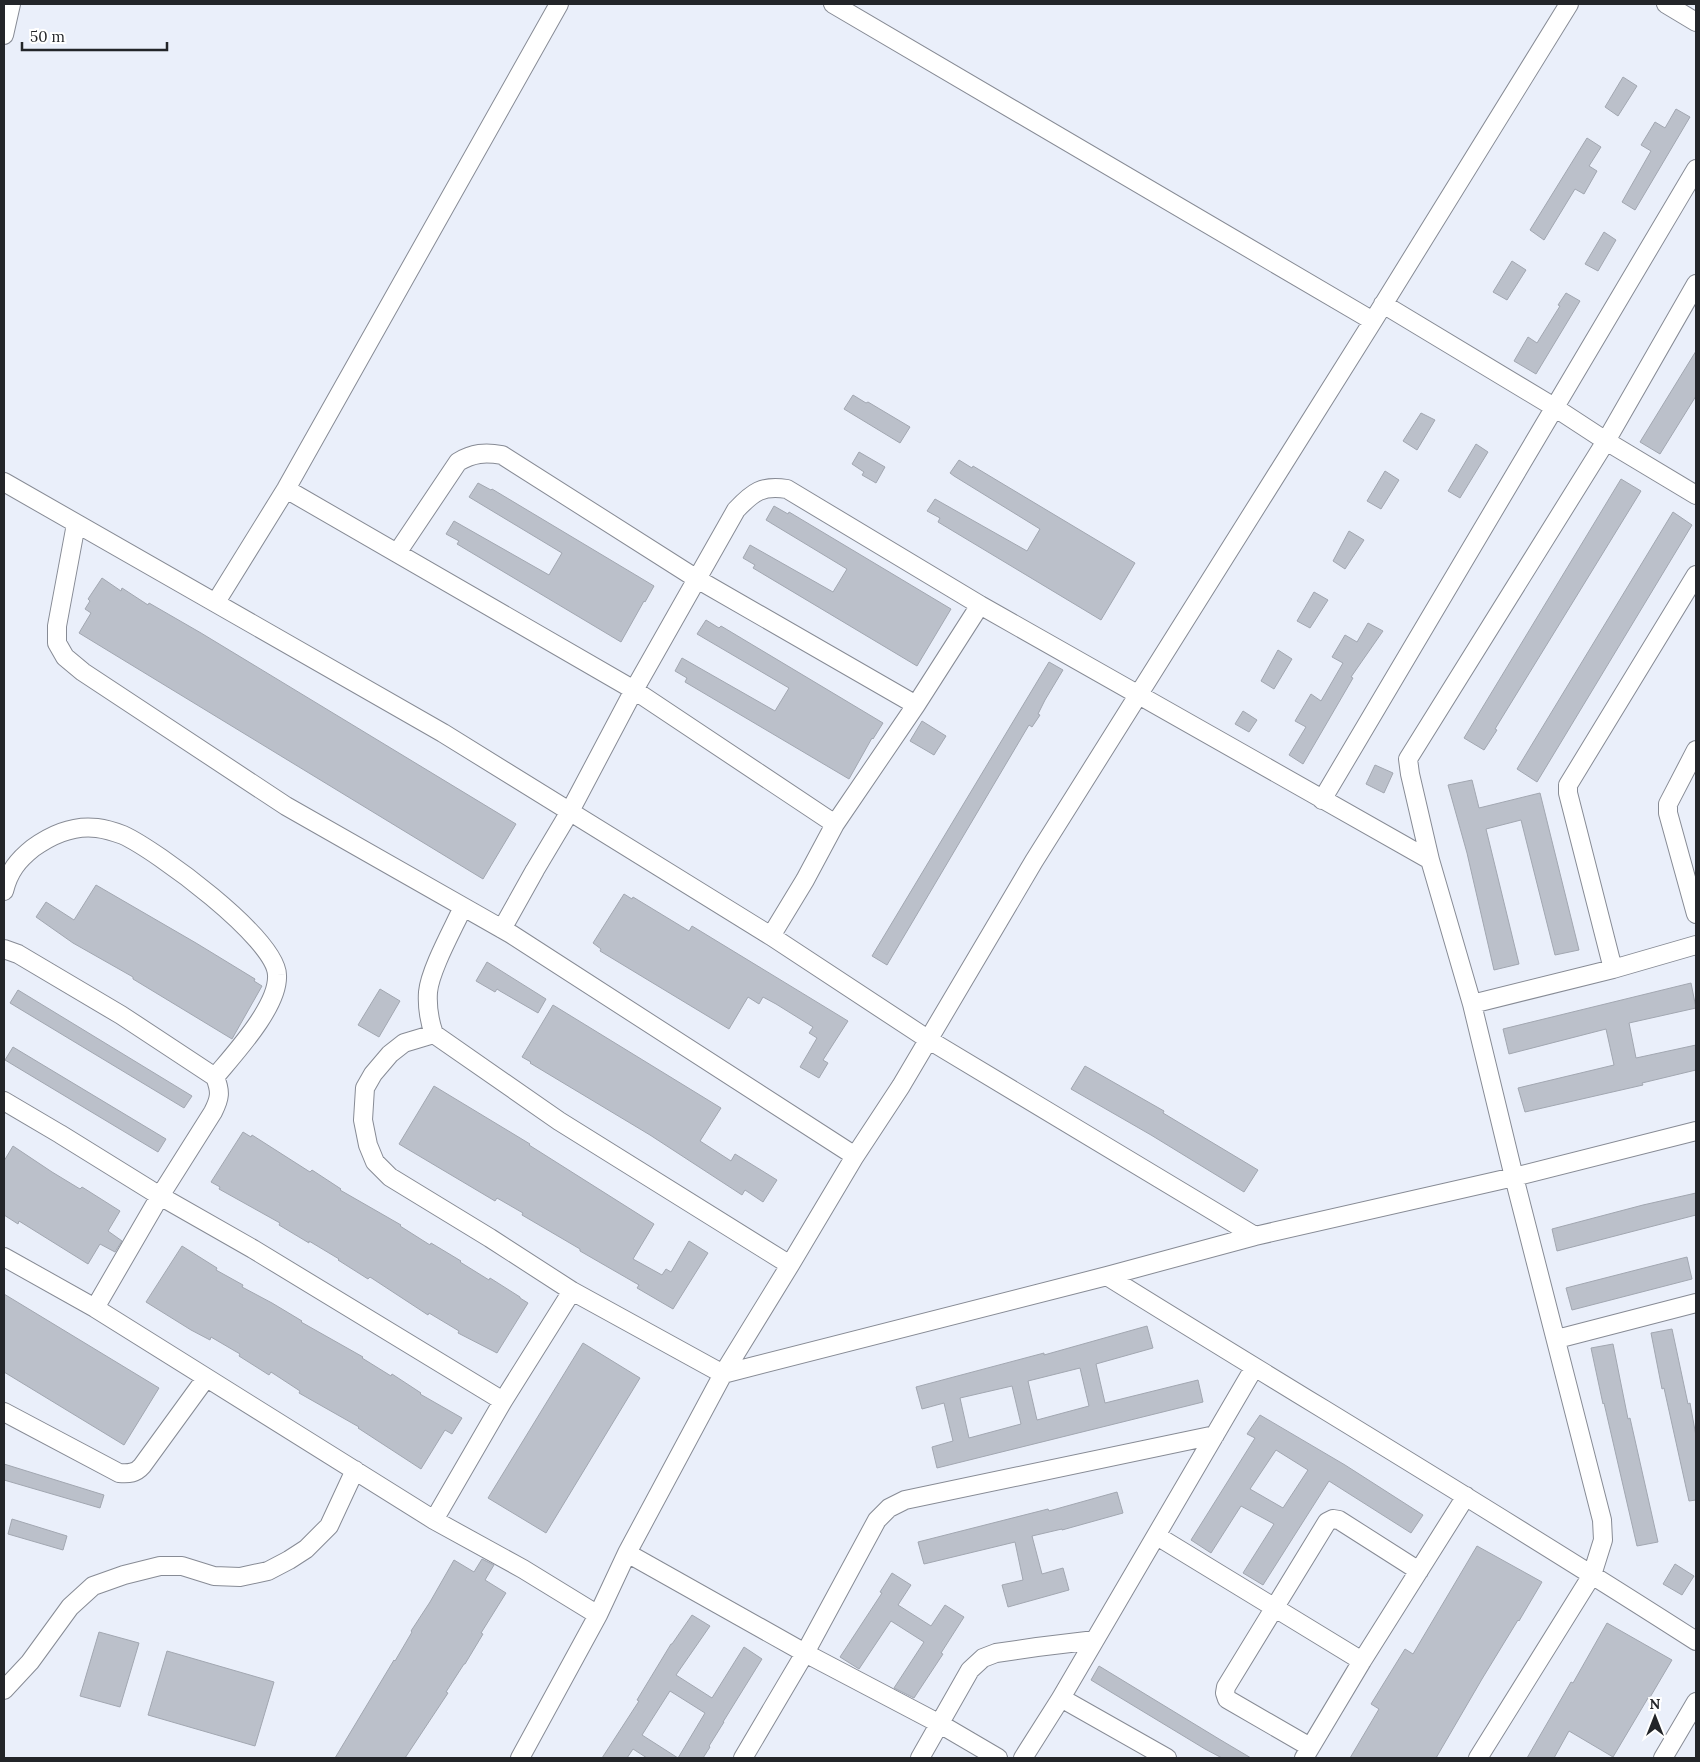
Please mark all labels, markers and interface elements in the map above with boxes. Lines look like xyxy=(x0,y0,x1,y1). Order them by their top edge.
scale bar xyxy=(22,20,168,52)
text: 50 m xyxy=(30,27,65,46)
north arrow xyxy=(1630,1692,1680,1742)
text: N xyxy=(1650,1695,1661,1713)

